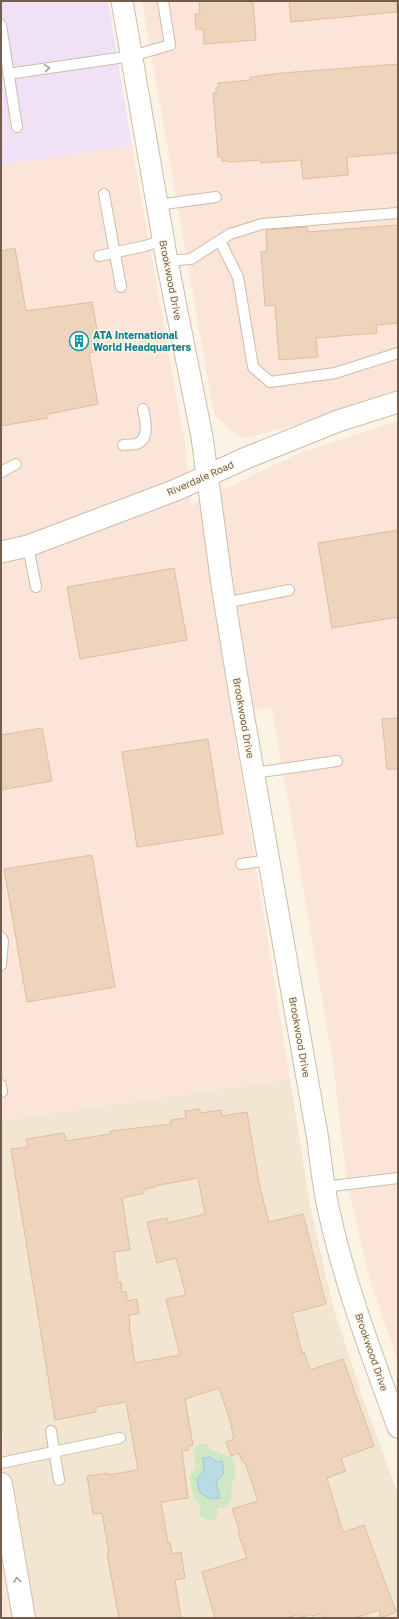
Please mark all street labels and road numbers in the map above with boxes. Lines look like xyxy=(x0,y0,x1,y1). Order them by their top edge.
street label: Brookwood Drive xyxy=(157,239,185,321)
street label: Riverdale Road xyxy=(165,458,235,498)
street label: Brookwood Drive xyxy=(231,677,257,759)
street label: Brookwood Drive xyxy=(287,996,313,1078)
street label: Brookwood Drive xyxy=(353,1311,391,1393)

